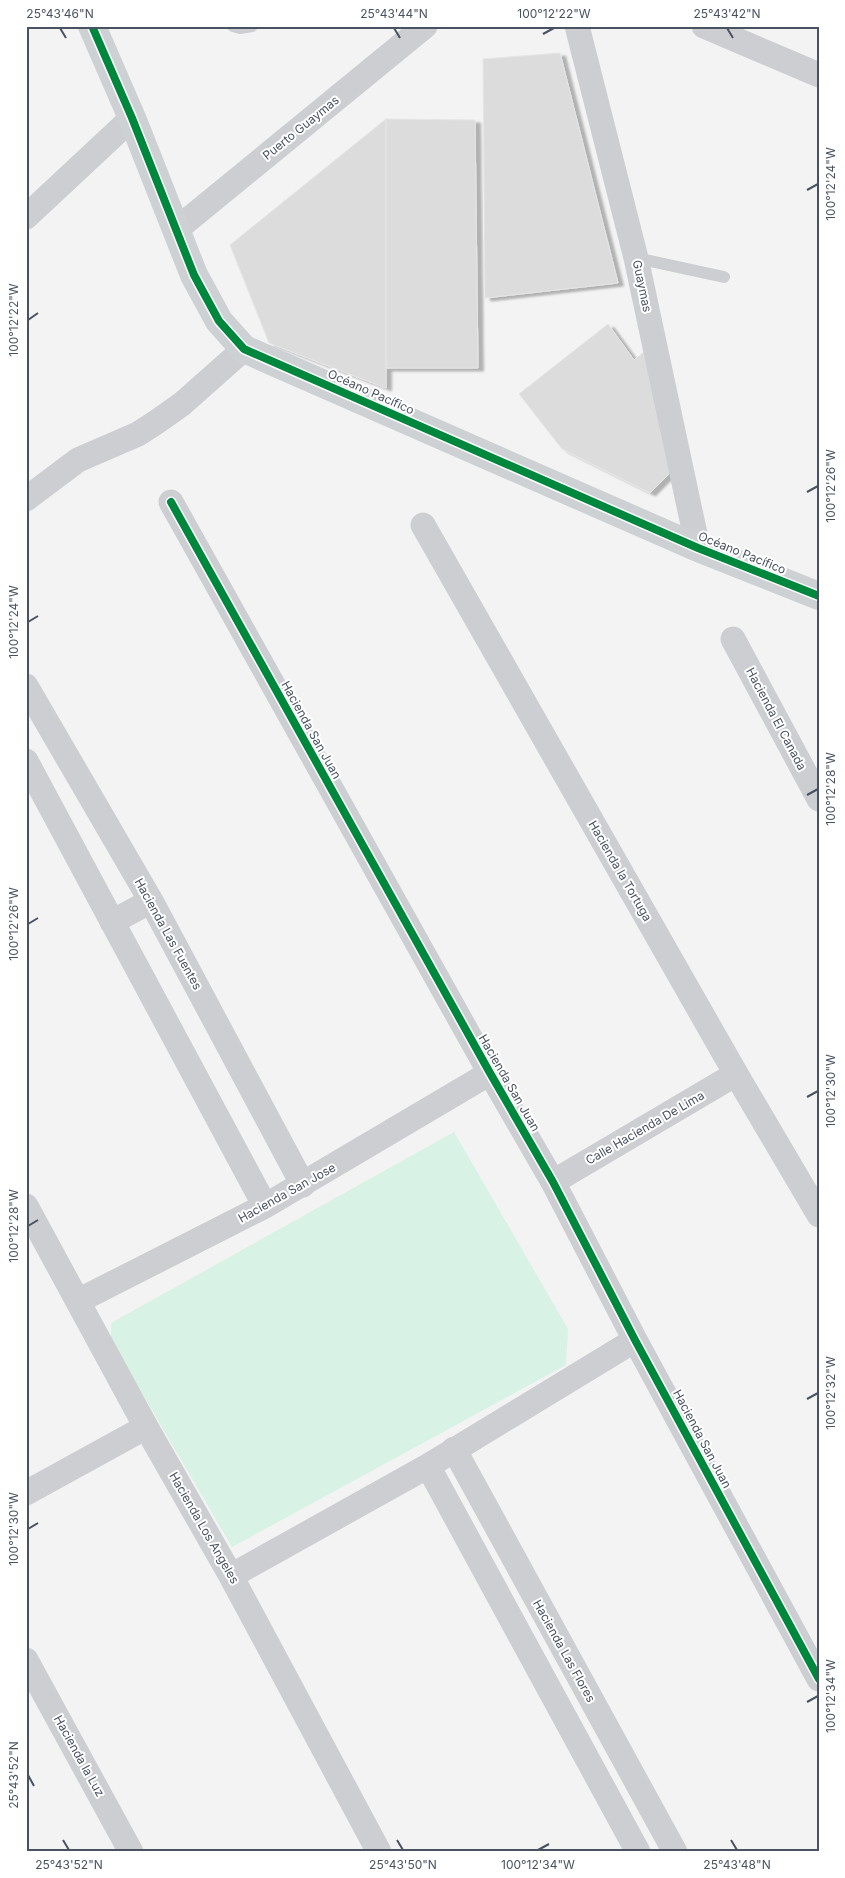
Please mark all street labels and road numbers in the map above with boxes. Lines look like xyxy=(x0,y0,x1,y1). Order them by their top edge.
street label: Puerto Guaymas xyxy=(260,92,342,163)
street label: Guaymas xyxy=(630,258,655,313)
street label: Océano Pacífico xyxy=(326,366,417,417)
street label: Océano Pacífico xyxy=(696,528,788,577)
street label: Hacienda El Canada xyxy=(743,665,810,773)
street label: Hacienda San Juan xyxy=(278,678,345,781)
street label: Hacienda la Tortuga xyxy=(585,818,655,924)
street label: Hacienda Las Fuentes xyxy=(132,875,205,992)
street label: Hacienda San Juan xyxy=(476,1032,543,1134)
street label: Calle Hacienda De Lima xyxy=(583,1087,707,1168)
street label: Hacienda San Jose xyxy=(235,1160,338,1226)
street label: Hacienda San Juan xyxy=(670,1387,735,1491)
street label: Hacienda Los Angeles xyxy=(166,1469,243,1586)
street label: Hacienda Las Flores xyxy=(530,1597,599,1705)
street label: Hacienda la Luz xyxy=(51,1713,108,1799)

